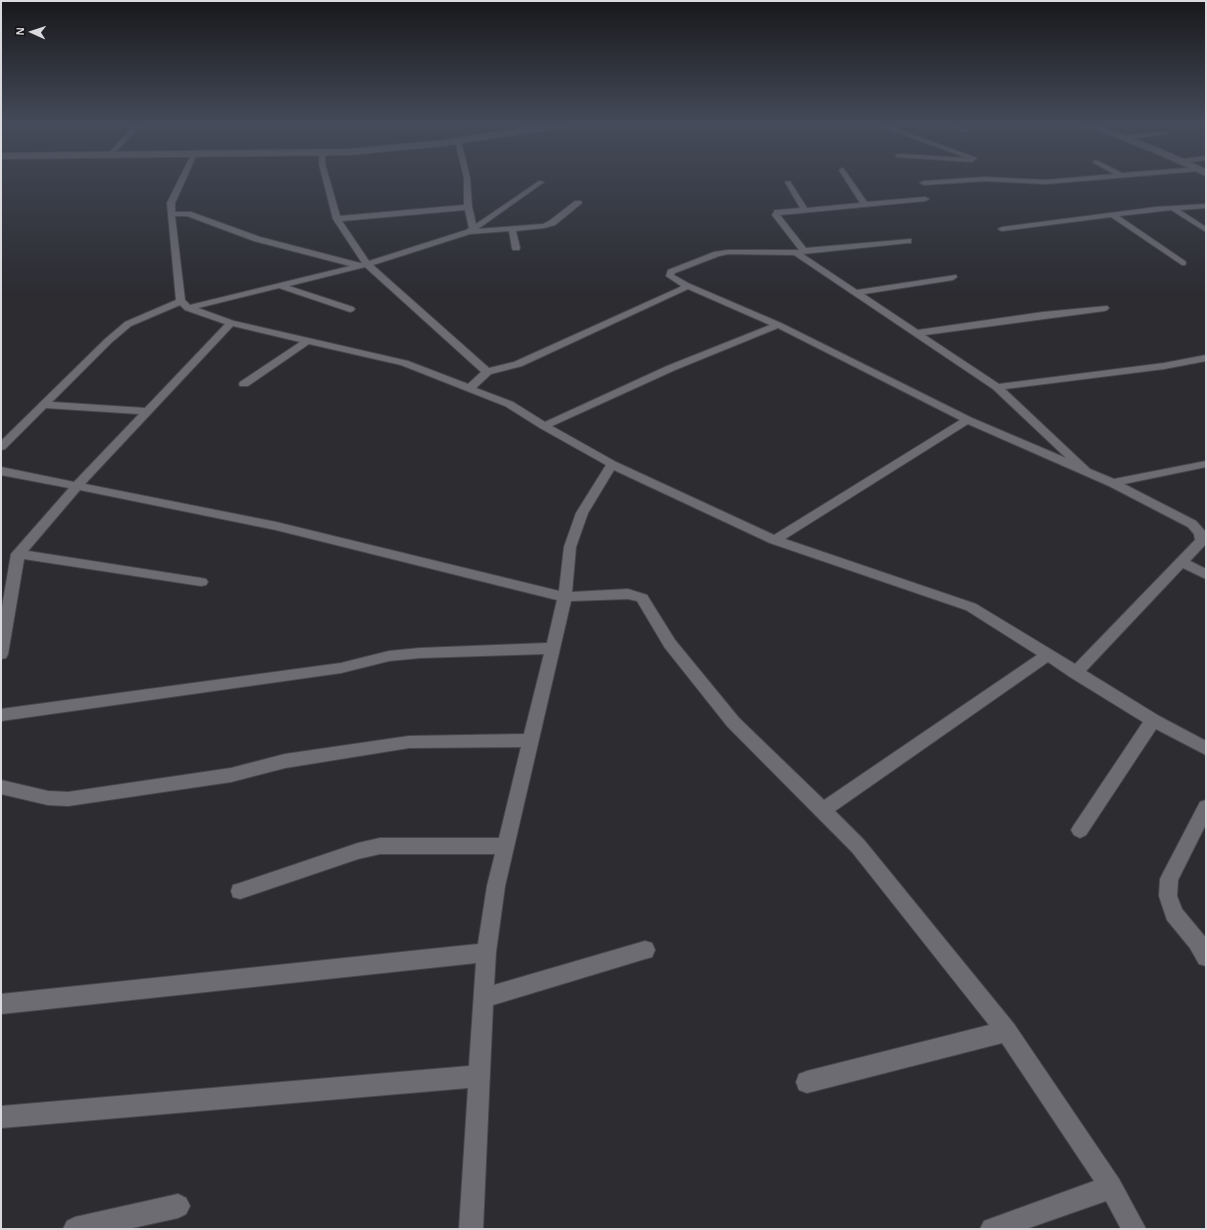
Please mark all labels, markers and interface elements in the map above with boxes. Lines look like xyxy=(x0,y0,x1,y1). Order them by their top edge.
north arrow xyxy=(12,12,52,52)
text: N xyxy=(14,27,26,36)

